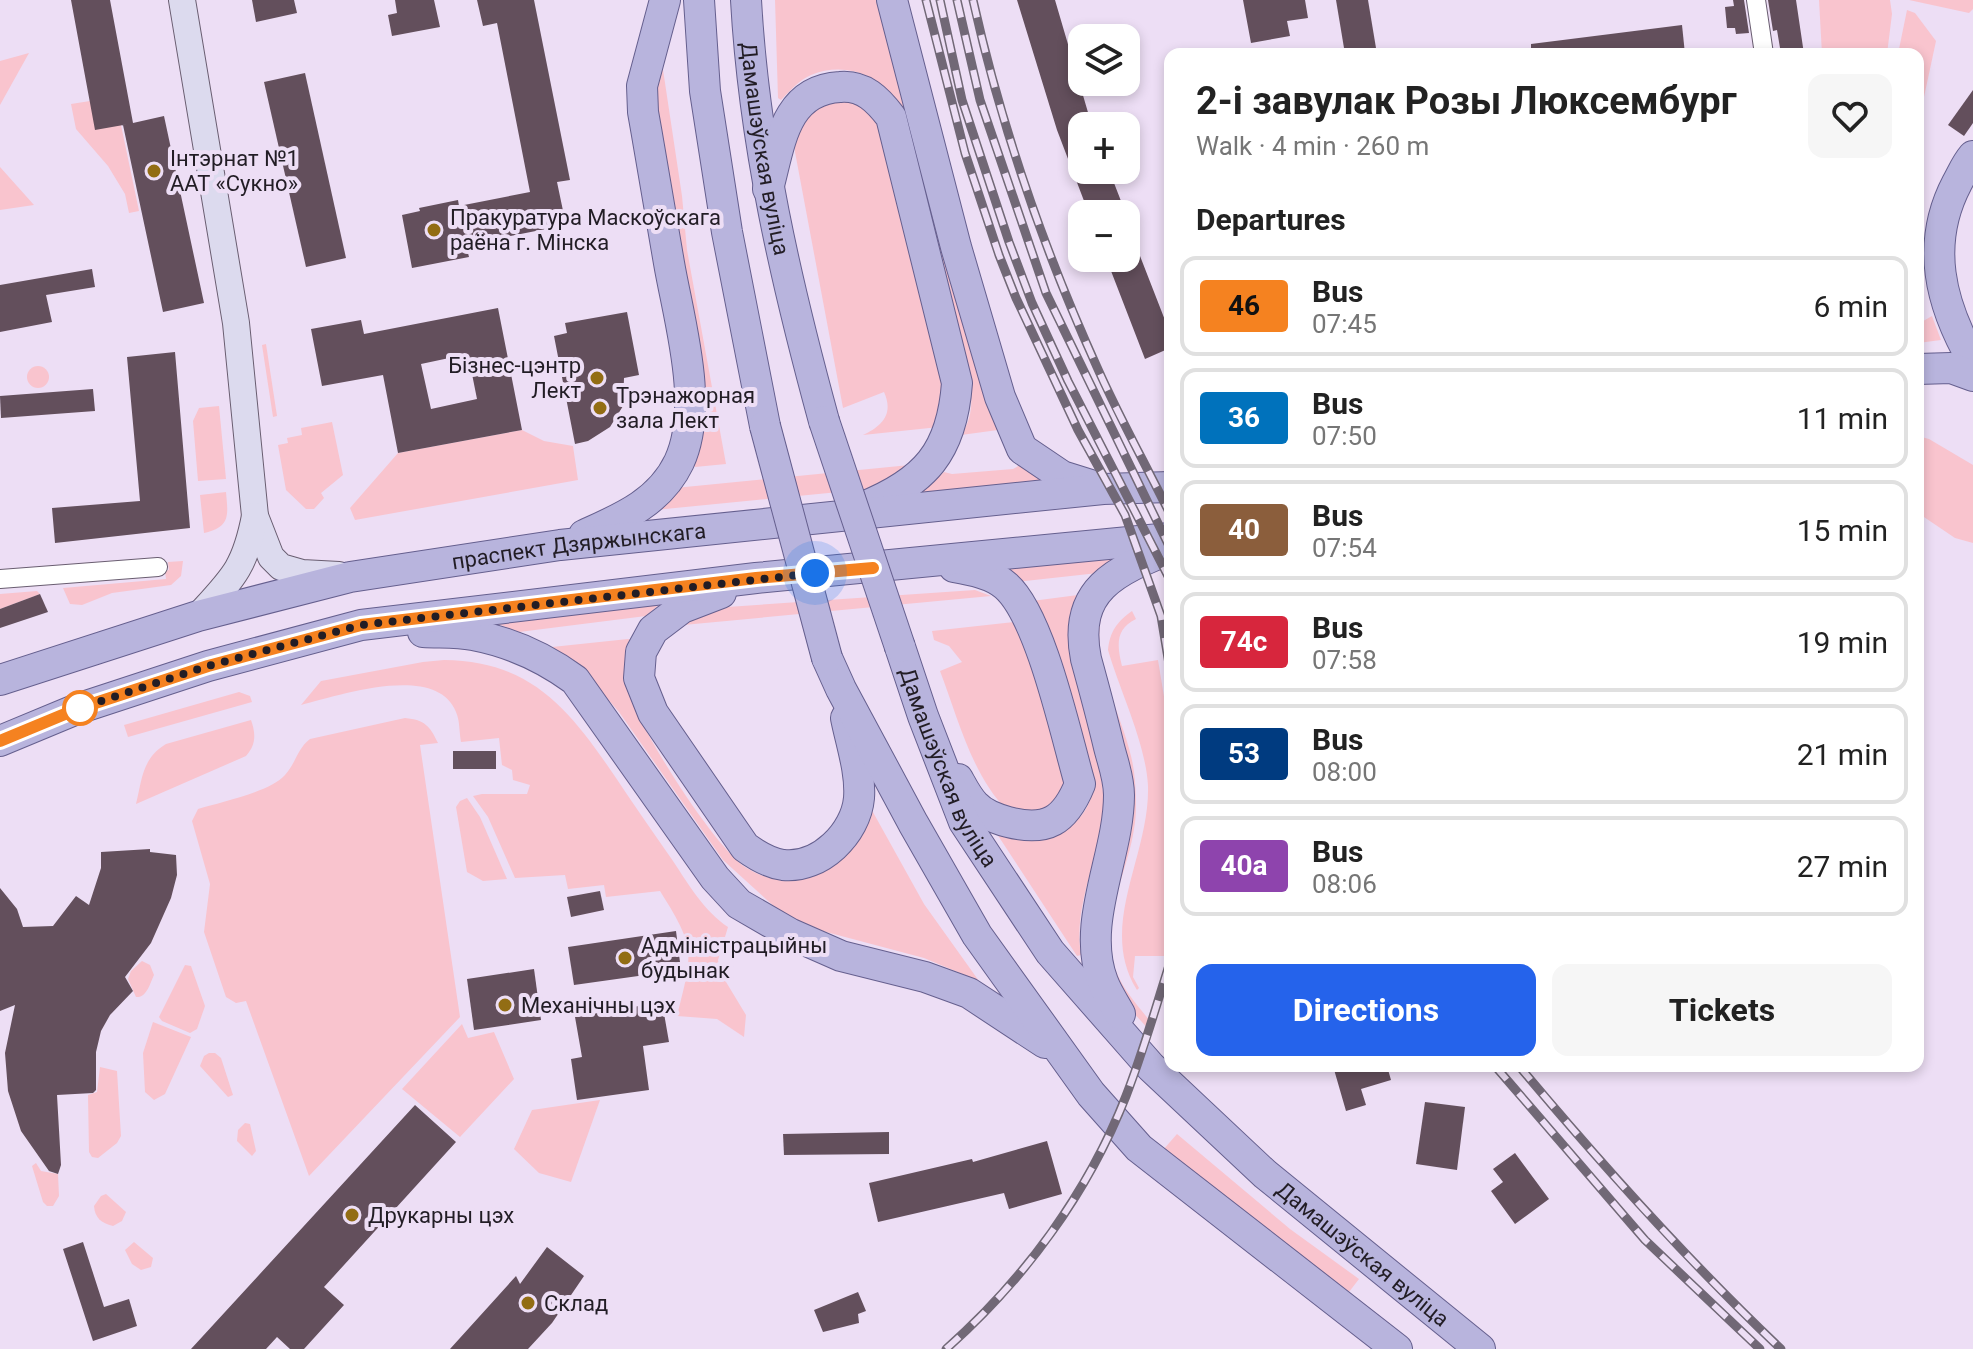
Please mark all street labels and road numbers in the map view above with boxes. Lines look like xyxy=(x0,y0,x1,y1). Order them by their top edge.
street label: Дамашэўская вуліца xyxy=(736,41,794,257)
street label: праспект Дзяржынскага xyxy=(450,518,707,574)
street label: Дамашэўская вуліца xyxy=(895,664,1002,872)
street label: Дамашэўская вуліца xyxy=(1271,1177,1454,1332)

